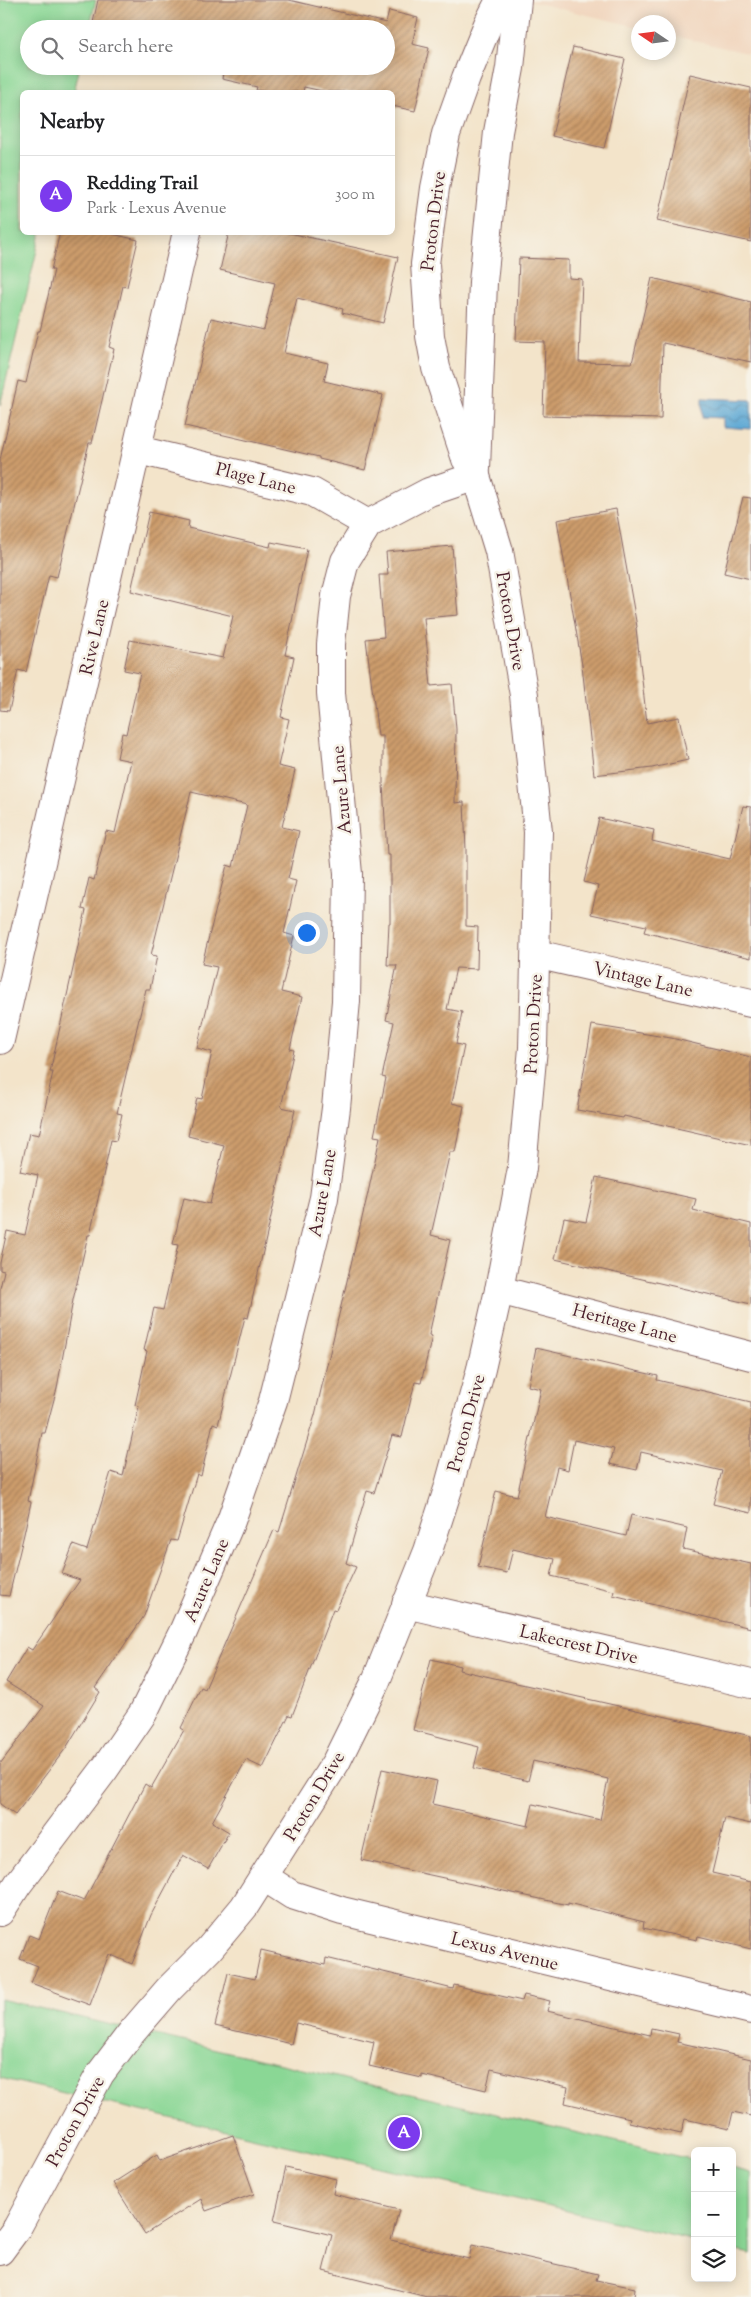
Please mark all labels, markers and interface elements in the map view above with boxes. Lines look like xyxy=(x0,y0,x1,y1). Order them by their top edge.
north arrow xyxy=(631,15,676,60)
search box xyxy=(20,20,395,75)
icon: search xyxy=(38,34,66,62)
text: Search here xyxy=(78,34,173,61)
text: Nearby xyxy=(40,108,105,138)
street label: Proton Drive xyxy=(416,170,454,273)
text: Redding Trail xyxy=(87,171,198,198)
text: A xyxy=(50,184,63,207)
text: 300 m xyxy=(335,184,375,207)
text: Park · Lexus Avenue xyxy=(87,198,226,221)
street label: Plage Lane xyxy=(213,457,299,502)
street label: Proton Drive xyxy=(488,570,531,673)
street label: Rive Lane xyxy=(75,597,117,678)
street label: Azure Lane xyxy=(326,744,360,835)
your location xyxy=(294,920,320,946)
street label: Vintage Lane xyxy=(590,957,695,1005)
street label: Proton Drive xyxy=(519,973,551,1075)
street label: Azure Lane xyxy=(303,1147,344,1239)
street label: Heritage Lane xyxy=(569,1298,680,1351)
street label: Proton Drive xyxy=(442,1372,493,1475)
street label: Azure Lane xyxy=(179,1535,237,1627)
street label: Lakecrest Drive xyxy=(517,1620,640,1672)
street label: Proton Drive xyxy=(279,1747,353,1847)
street label: Lexus Avenue xyxy=(448,1927,561,1979)
street label: Proton Drive xyxy=(41,2072,112,2172)
pin: A xyxy=(388,2114,420,2152)
map controls xyxy=(691,2147,736,2282)
button: + xyxy=(691,2147,736,2192)
button: − xyxy=(691,2192,736,2237)
button: layers xyxy=(691,2237,736,2282)

